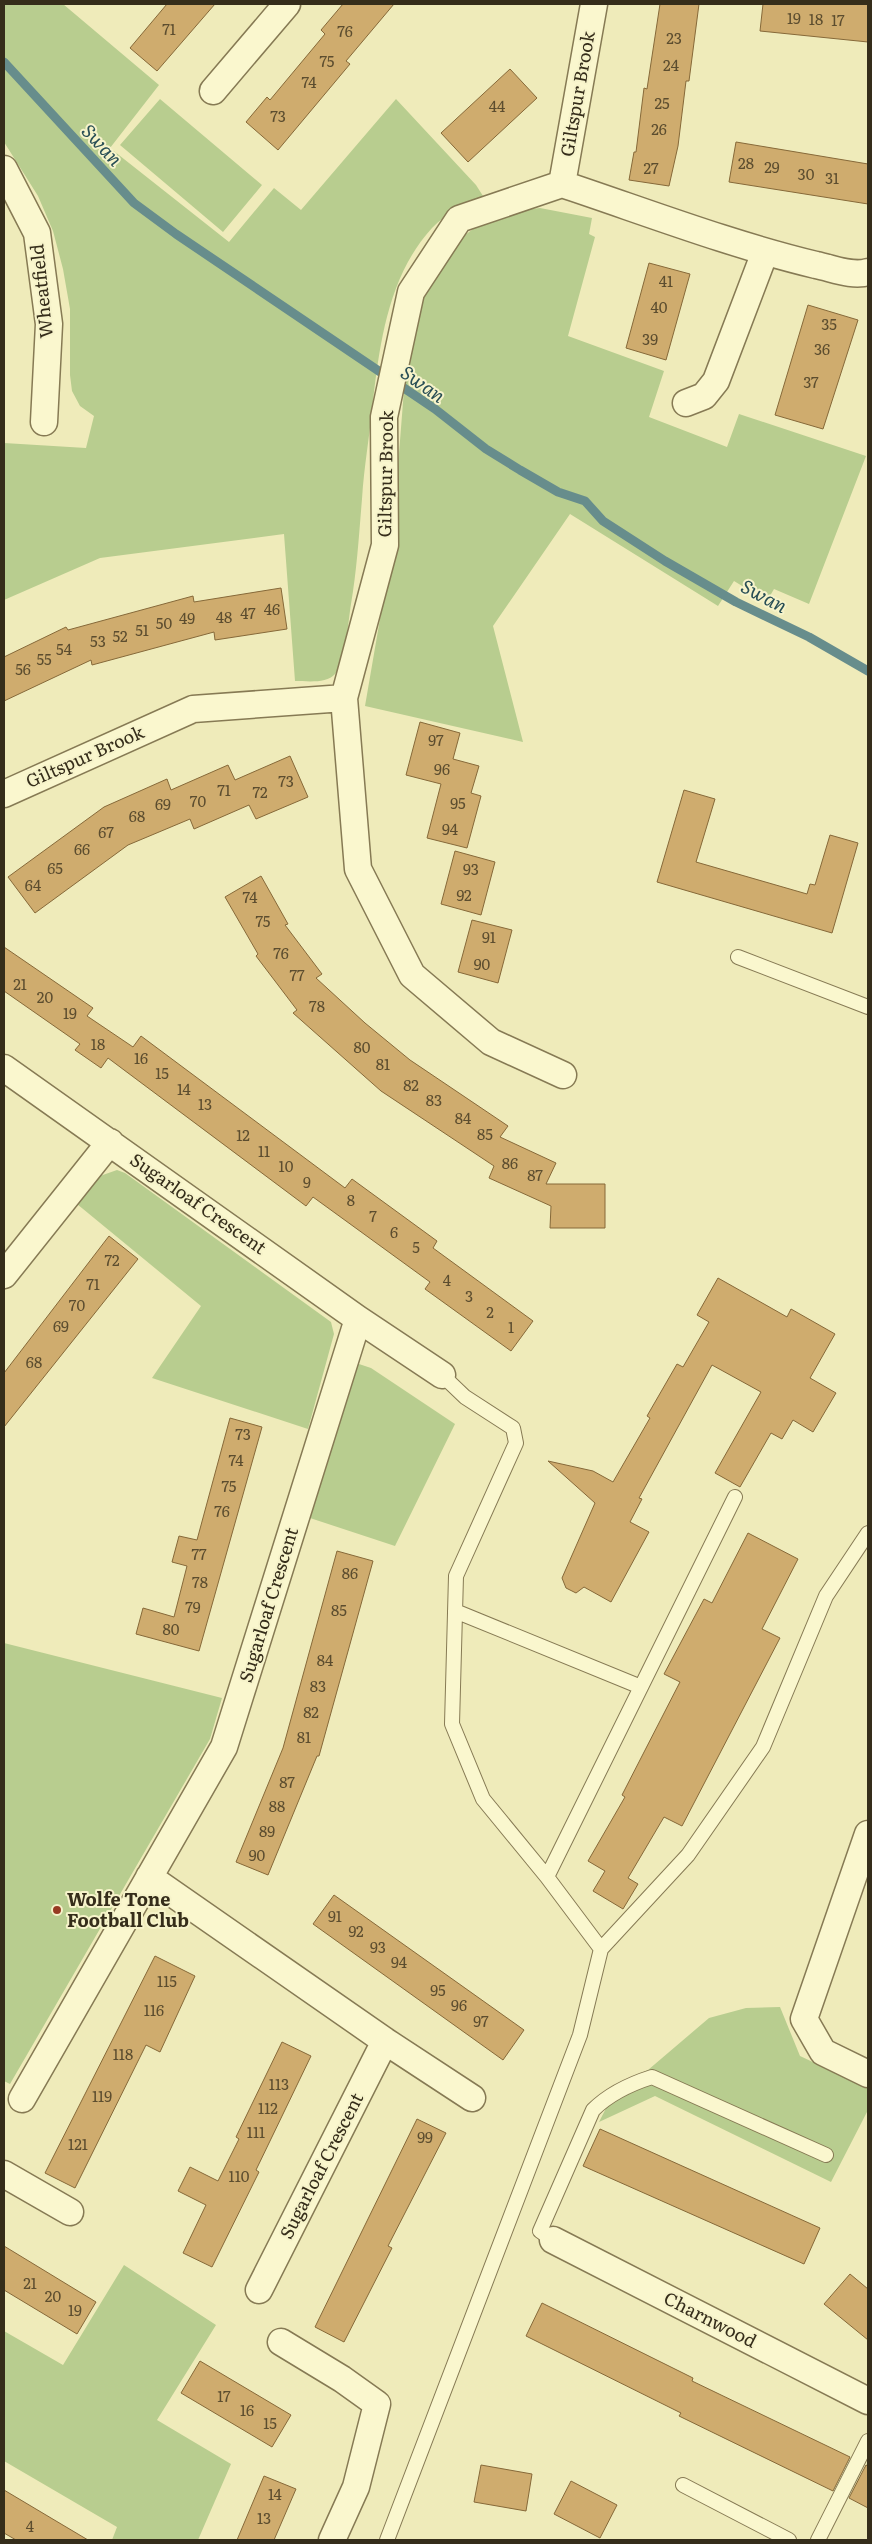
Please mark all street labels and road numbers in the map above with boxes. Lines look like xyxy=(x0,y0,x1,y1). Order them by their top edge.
street label: Giltspur Brook xyxy=(552,28,601,159)
street label: Wheatfield xyxy=(22,243,59,340)
street label: Giltspur Brook xyxy=(370,409,399,538)
street label: Giltspur Brook xyxy=(21,717,149,794)
street label: Sugarloaf Crescent xyxy=(125,1146,273,1260)
street label: Sugarloaf Crescent xyxy=(231,1523,304,1686)
street label: Sugarloaf Crescent xyxy=(272,2087,370,2243)
street label: Charnwood xyxy=(660,2284,762,2354)

